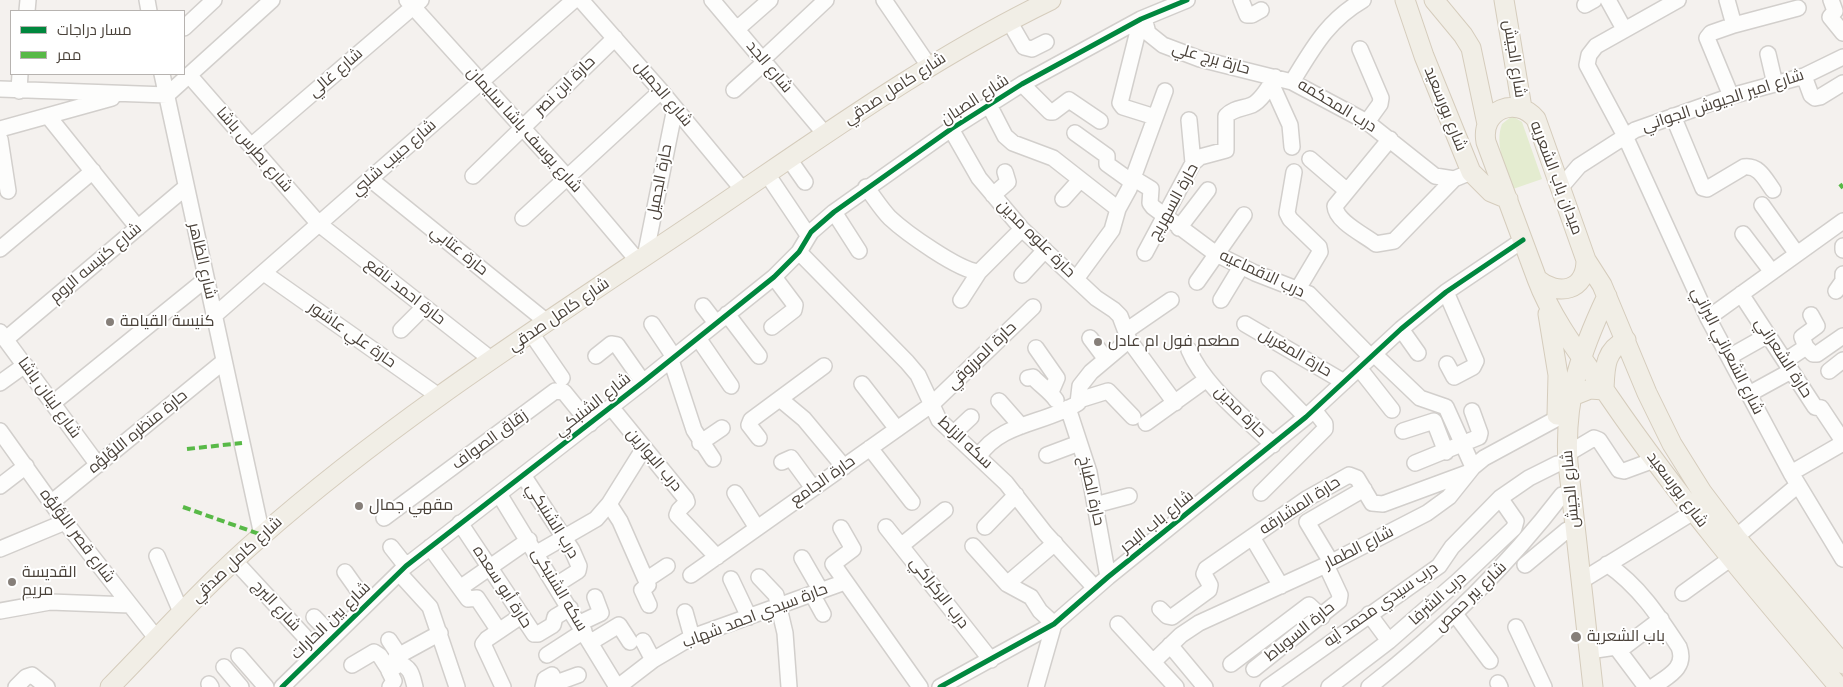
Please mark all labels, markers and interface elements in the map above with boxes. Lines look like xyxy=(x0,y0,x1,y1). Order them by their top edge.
legend xyxy=(10,10,185,75)
street label: شارع الجيش xyxy=(1498,19,1530,99)
text: مسار دراجات xyxy=(57,20,132,39)
street label: شارع الجد xyxy=(742,37,796,97)
street label: حارة برج علي xyxy=(1170,39,1252,79)
street label: شارع غالي xyxy=(305,44,367,102)
text: ممر xyxy=(57,45,81,64)
street label: شارع كامل صدقي xyxy=(840,49,950,129)
street label: حارة ابن نصر xyxy=(531,52,599,120)
street label: شارع الجميل xyxy=(630,57,696,131)
street label: شارع يوسف باشا سليمان xyxy=(462,63,586,197)
street label: شارع بورسعيد xyxy=(1419,64,1471,154)
street label: شارع امير الجيوش الجواني xyxy=(1639,66,1807,136)
street label: شارع الصبان xyxy=(937,71,1013,129)
street label: درب المحكمه xyxy=(1294,75,1380,137)
street label: شارع بطرس باشا xyxy=(212,103,296,197)
street label: شارع حبيب شلبي xyxy=(348,116,440,200)
street label: ميدان باب الشعريه xyxy=(1525,118,1587,238)
street label: حارة الجميل xyxy=(643,143,677,221)
street label: حارة السهريج xyxy=(1145,160,1203,244)
street label: حارة علوه مدين xyxy=(993,196,1079,282)
street label: شارع كنيسه الروم xyxy=(46,219,146,307)
street label: شارع الظاهر xyxy=(184,221,220,301)
street label: حارة عتابي xyxy=(426,222,492,280)
street label: درب الاقماعيه xyxy=(1216,246,1308,302)
street label: حارة احمد نافع xyxy=(361,255,449,329)
street label: شارع كامل صدقي xyxy=(505,274,613,356)
street label: شارع الشعراني البراني xyxy=(1687,284,1767,418)
street label: حارة علي عاشور xyxy=(304,298,400,372)
place label: كنيسة القيامة xyxy=(120,312,214,332)
street label: حارة الشعراني xyxy=(1750,314,1816,402)
marker: كنيسة القيامة xyxy=(104,316,116,328)
street label: حارة المرزوقي xyxy=(943,318,1021,394)
street label: حارة المغربل xyxy=(1255,324,1335,382)
place label: مطعم فول ام عادل xyxy=(1108,332,1240,352)
marker: مطعم فول ام عادل xyxy=(1092,336,1104,348)
street label: شارع لينان باشا xyxy=(13,354,85,442)
street label: شارع الشنبكي xyxy=(551,369,635,441)
street label: حارة مدين xyxy=(1210,382,1270,442)
street label: حارة منظره اللؤلؤه xyxy=(84,386,192,478)
street label: زقاق الصواف xyxy=(448,406,532,474)
street label: سكه الزلط xyxy=(934,413,996,473)
street label: درب البوارين xyxy=(622,424,686,496)
street label: شارع بورسعيد xyxy=(1642,448,1712,532)
street label: شارع الجيش xyxy=(1558,449,1584,529)
street label: حارة الجامع xyxy=(787,452,859,510)
street label: حارة الطباخ xyxy=(1074,454,1108,528)
street label: حارة المشارقه xyxy=(1256,473,1344,539)
street label: درب الشنبكي xyxy=(521,480,583,562)
street label: شارع قصر اللؤلؤه xyxy=(35,485,119,587)
street label: شارع باب البحر xyxy=(1116,487,1198,557)
place label: مقهي جمال xyxy=(369,496,453,516)
marker: مقهي جمال xyxy=(353,500,365,512)
street label: شارع كامل صدقي xyxy=(187,513,287,607)
street label: شارع الطمار xyxy=(1321,522,1397,574)
street label: حارة أبو سعده xyxy=(468,542,536,632)
street label: سكه الشنبكى xyxy=(527,545,591,635)
street label: درب الركراكي xyxy=(905,553,973,633)
street label: درب سيدي محمد آيه xyxy=(1320,558,1442,652)
street label: شارع بير حمص xyxy=(1431,558,1511,636)
place label: القديسة مريم xyxy=(22,563,77,601)
street label: درب الشرفا xyxy=(1406,568,1470,630)
marker: القديسة مريم xyxy=(6,576,18,588)
street label: شارع البرج xyxy=(248,577,304,635)
street label: شارع بين الحارات xyxy=(287,578,375,664)
street label: حارة سيدي احمد شهاب xyxy=(680,579,830,653)
street label: حارة السوباط xyxy=(1261,598,1339,666)
place label: باب الشعرية xyxy=(1587,627,1665,647)
marker: باب الشعرية xyxy=(1569,630,1583,644)

